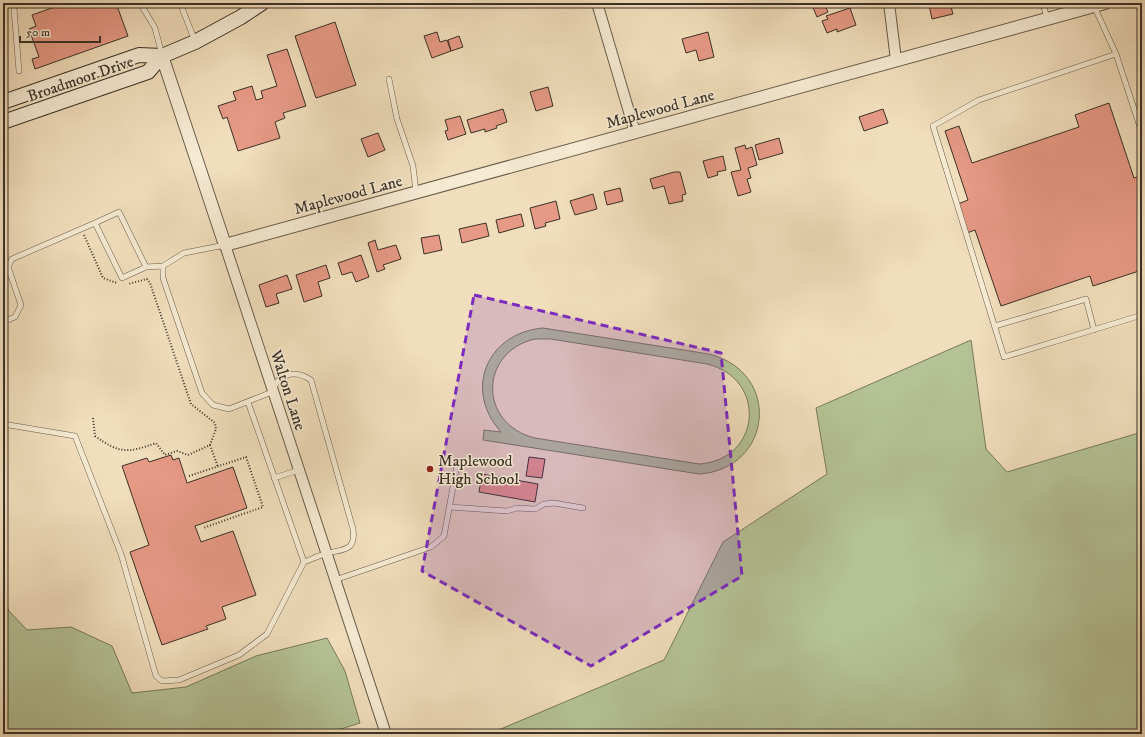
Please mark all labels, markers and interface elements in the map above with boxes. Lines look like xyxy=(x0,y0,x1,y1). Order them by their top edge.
scale bar xyxy=(20,18,100,44)
text: 50 m xyxy=(26,25,50,40)
street label: Broadmoor Drive xyxy=(25,51,136,106)
street label: Maplewood Lane xyxy=(604,85,717,133)
street label: Maplewood Lane xyxy=(292,171,405,219)
street label: Walton Lane xyxy=(265,347,311,433)
place label: Maplewood High School xyxy=(438,451,519,489)
marker: Maplewood High School xyxy=(425,464,435,474)

